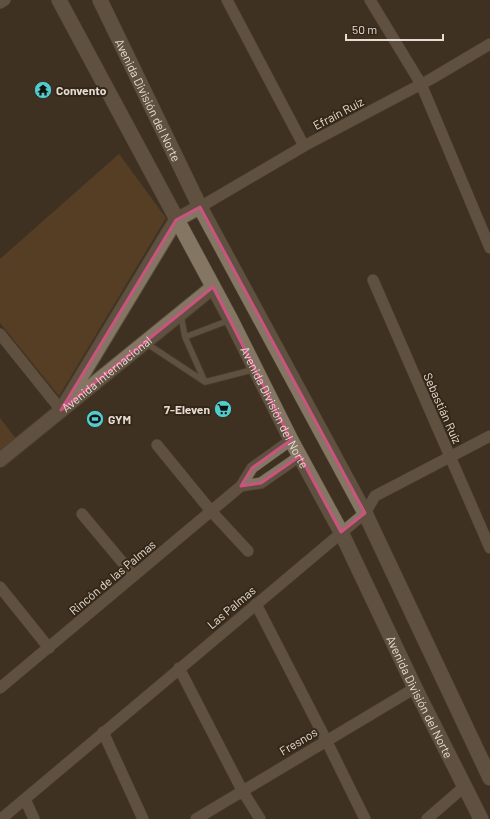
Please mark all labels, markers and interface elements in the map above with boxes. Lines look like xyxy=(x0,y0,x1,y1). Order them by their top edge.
scale bar xyxy=(346,16,443,42)
text: 50 m xyxy=(352,22,377,36)
street label: Avenida División del Norte xyxy=(113,36,184,164)
temple icon: Convento xyxy=(33,80,53,100)
place label: Convento xyxy=(56,83,107,97)
street label: Efraín Ruíz xyxy=(310,94,366,132)
street label: Avenida Internacional xyxy=(58,333,154,414)
street label: Avenida División del Norte xyxy=(238,344,312,471)
street label: Sebastián Ruíz xyxy=(421,370,465,446)
supermarket icon: 7-Eleven xyxy=(213,399,233,419)
place label: 7-Eleven xyxy=(164,402,210,416)
sports icon: GYM xyxy=(85,409,105,429)
place label: GYM xyxy=(108,412,131,426)
street label: Rincón de las Palmas xyxy=(66,537,158,617)
street label: Las Palmas xyxy=(204,583,258,631)
street label: Avenida División del Norte xyxy=(384,633,456,760)
street label: Fresnos xyxy=(277,724,320,758)

